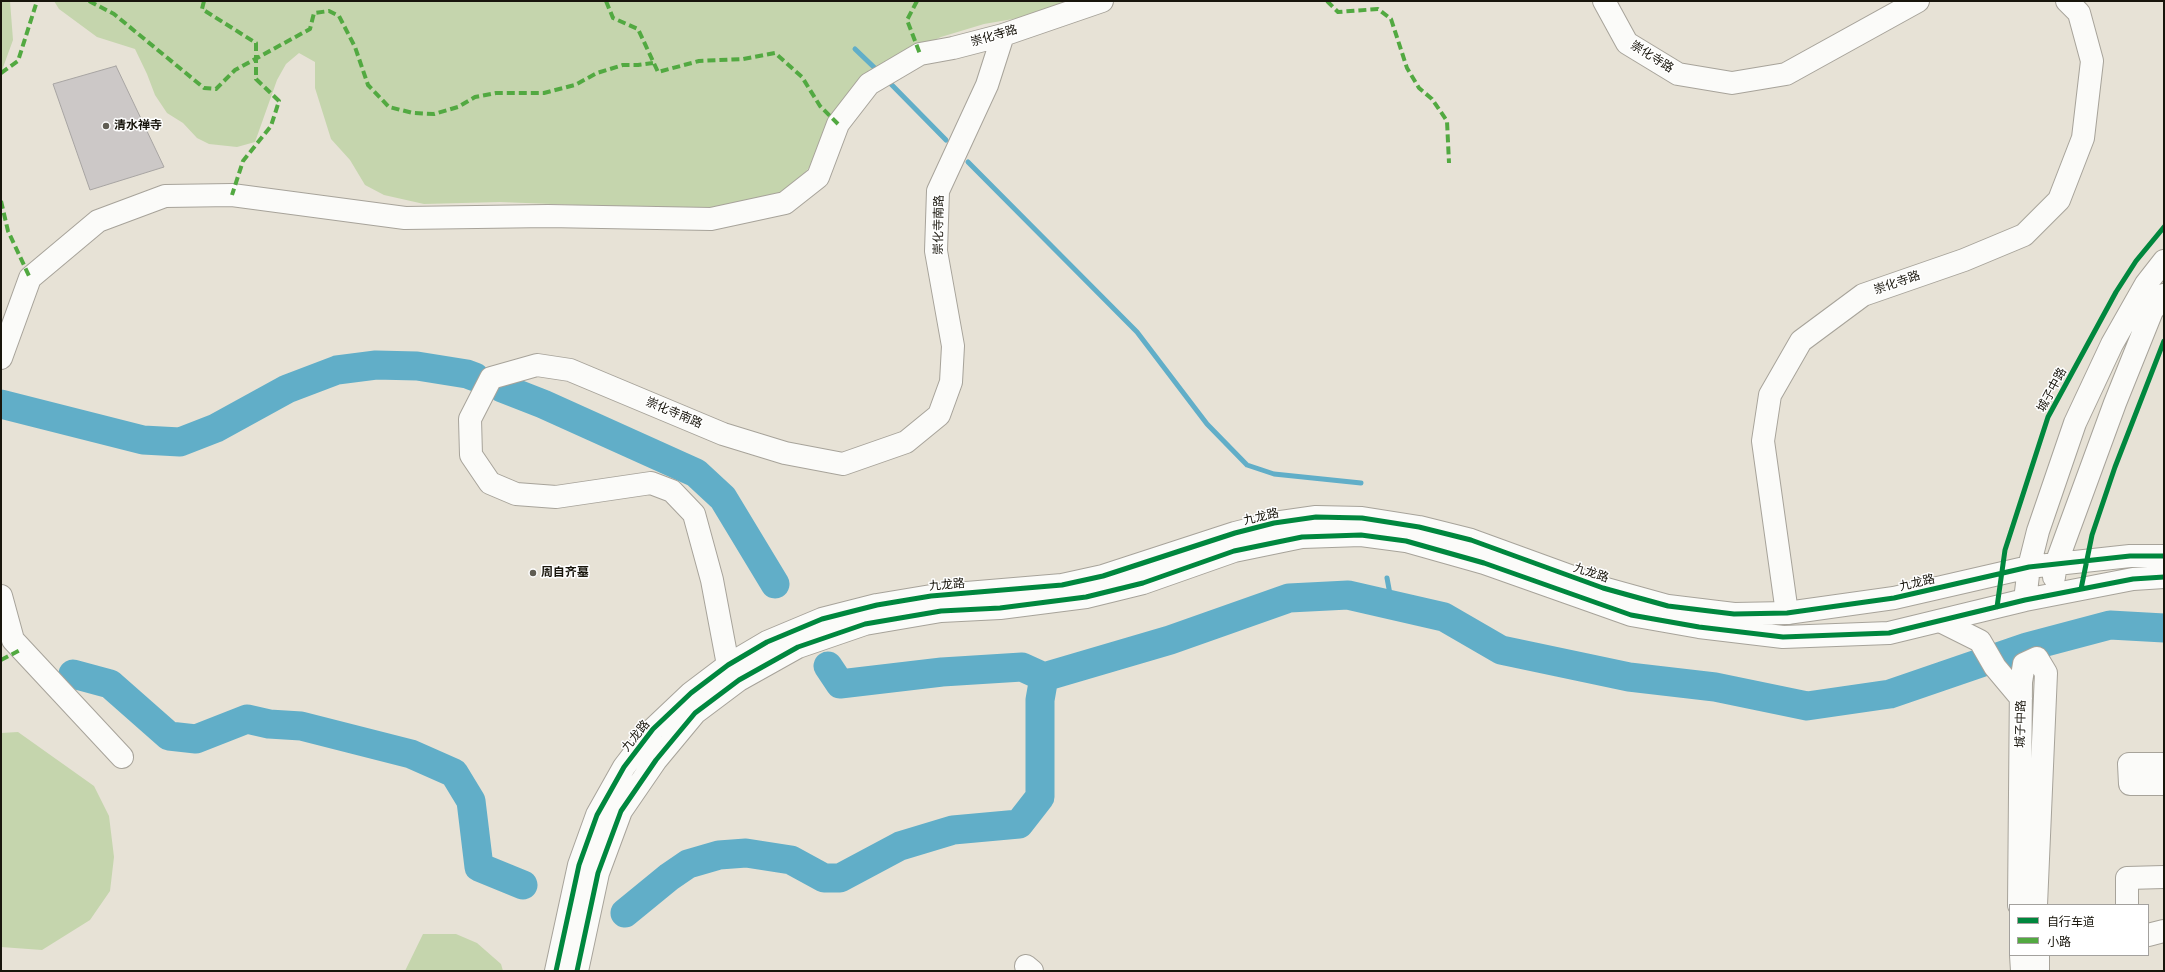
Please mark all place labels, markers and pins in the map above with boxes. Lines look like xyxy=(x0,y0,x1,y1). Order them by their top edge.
place label: 清水禅寺 xyxy=(114,119,162,133)
marker: 清水禅寺 xyxy=(101,121,111,131)
place label: 周自齐墓 xyxy=(541,566,589,580)
marker: 周自齐墓 xyxy=(528,568,538,578)

